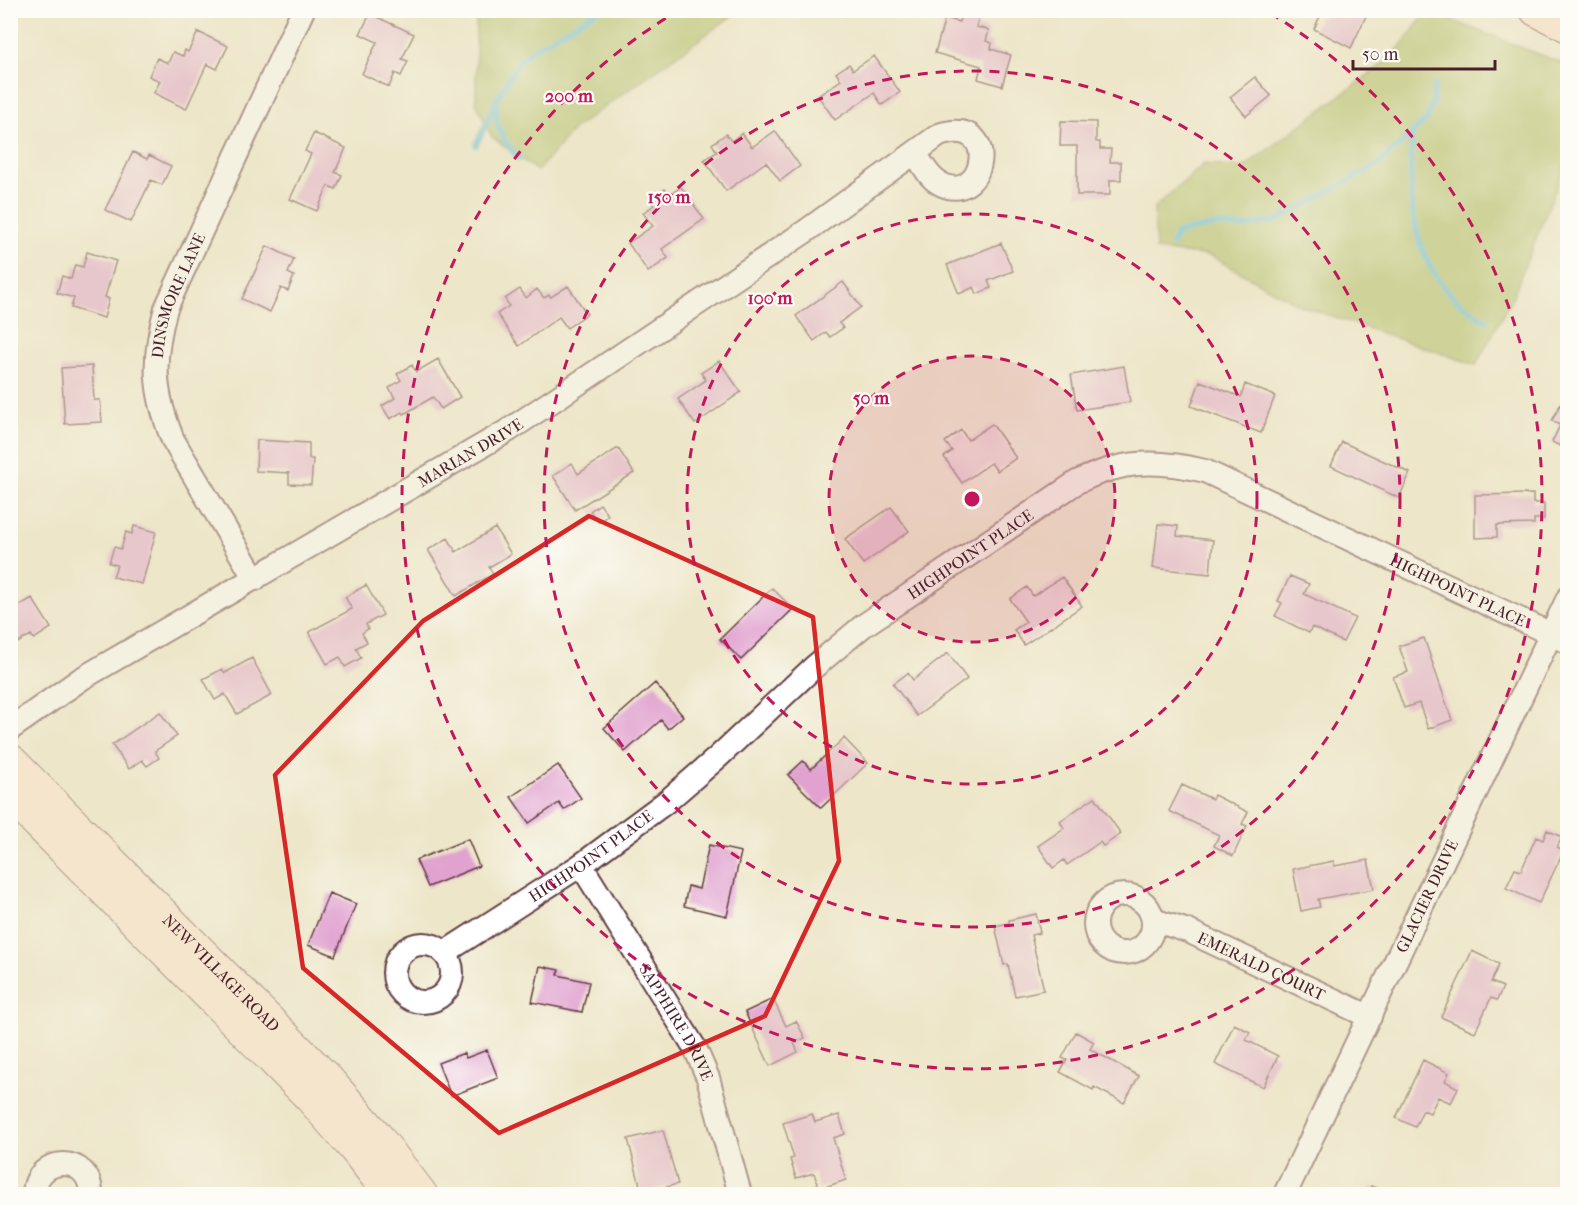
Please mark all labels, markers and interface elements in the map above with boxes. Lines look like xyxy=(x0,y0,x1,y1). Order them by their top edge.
scale bar xyxy=(1353,33,1496,71)
text: 50 m xyxy=(1362,44,1399,65)
text: 200 m xyxy=(545,86,594,107)
text: 150 m xyxy=(648,187,691,208)
street label: DINSMORE LANE xyxy=(148,230,209,359)
text: 100 m xyxy=(747,288,794,309)
text: 50 m xyxy=(853,388,890,409)
street label: MARIAN DRIVE xyxy=(414,414,527,491)
centre of rings xyxy=(962,489,982,509)
street label: HIGHPOINT PLACE xyxy=(904,505,1037,603)
street label: HIGHPOINT PLACE xyxy=(1387,551,1529,631)
street label: HIGHPOINT PLACE xyxy=(525,806,657,906)
street label: GLACIER DRIVE xyxy=(1392,836,1462,956)
street label: NEW VILLAGE ROAD xyxy=(159,910,284,1036)
street label: EMERALD COURT xyxy=(1194,928,1328,1005)
street label: SAPPHIRE DRIVE xyxy=(635,961,717,1084)

